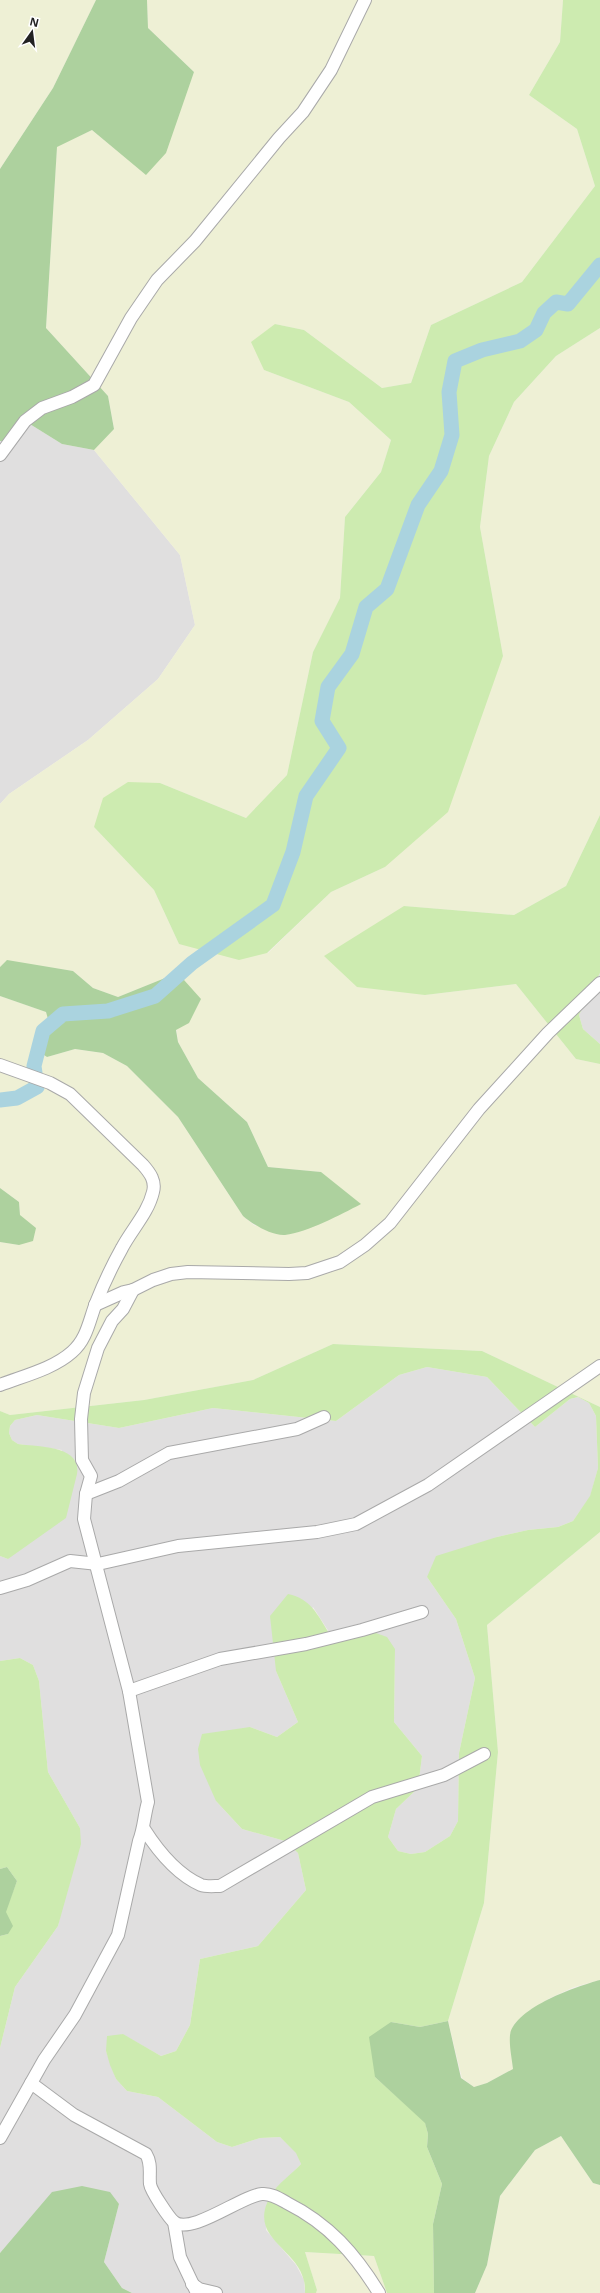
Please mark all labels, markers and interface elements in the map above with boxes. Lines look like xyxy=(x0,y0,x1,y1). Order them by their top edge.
north arrow xyxy=(12,12,52,52)
text: N xyxy=(28,13,41,30)

